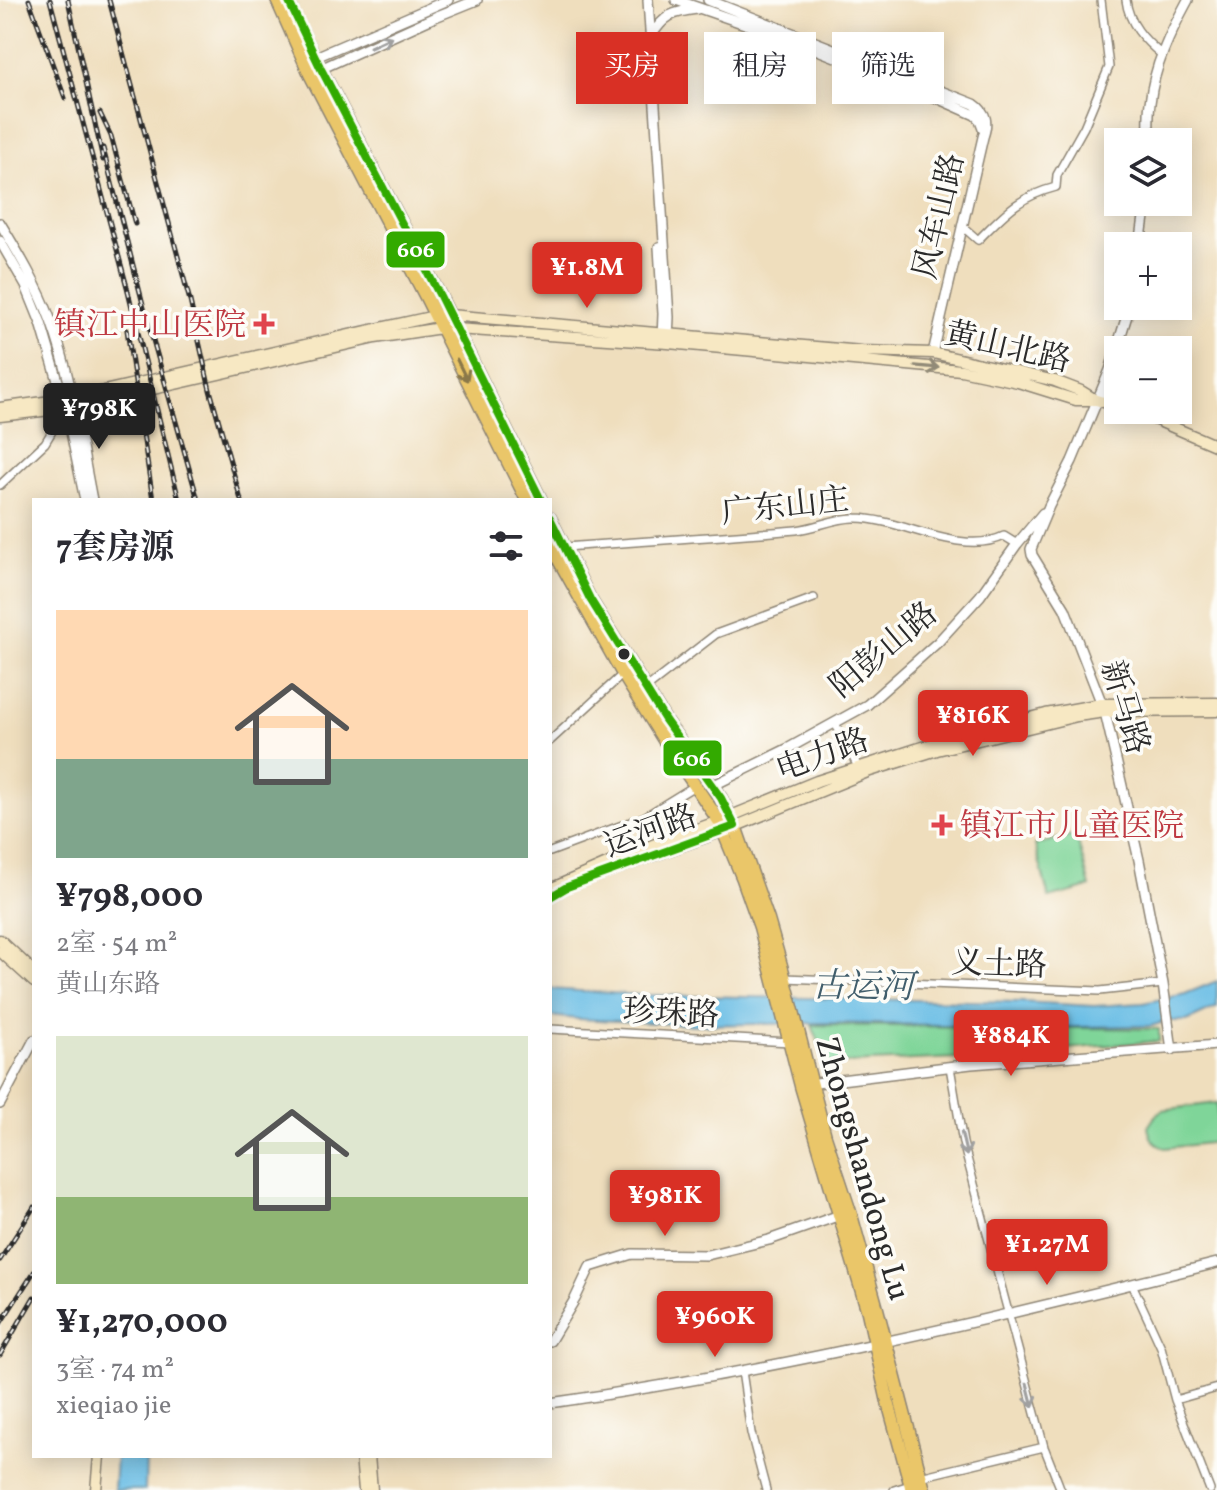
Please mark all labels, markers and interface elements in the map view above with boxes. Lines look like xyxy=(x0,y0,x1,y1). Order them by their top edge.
chip: 买房 xyxy=(576,32,688,104)
chip: 租房 xyxy=(704,32,816,104)
chip: 筛选 xyxy=(832,32,944,104)
one-way arrow xyxy=(368,34,392,49)
map controls xyxy=(1104,128,1192,424)
button: layers xyxy=(1104,128,1192,216)
street label: 风车山路 xyxy=(905,149,977,284)
line badge: 606 xyxy=(385,230,446,269)
button: + xyxy=(1104,232,1192,320)
text: 606 xyxy=(397,236,435,267)
pin: ¥1.8M xyxy=(531,242,643,310)
text: ¥1.8M xyxy=(550,250,624,286)
place label: 镇江中山医院 xyxy=(54,305,246,349)
marker: 镇江中山医院 xyxy=(253,313,275,335)
street label: 黄山北路 xyxy=(940,313,1075,385)
button: − xyxy=(1104,336,1192,424)
one-way arrow xyxy=(454,358,470,382)
one-way arrow xyxy=(913,359,940,374)
pin: ¥798K xyxy=(43,383,155,451)
text: ¥798K xyxy=(61,391,137,427)
street label: 广东山庄 xyxy=(719,479,851,537)
icon: filters xyxy=(484,524,528,568)
text: 7套房源 xyxy=(56,526,174,573)
street label: 阳彭山路 xyxy=(822,593,948,709)
unlabelled marker xyxy=(616,646,632,662)
street label: 新马路 xyxy=(1088,656,1158,760)
icon: home xyxy=(220,662,364,806)
pin: ¥816K xyxy=(917,690,1029,758)
text: ¥816K xyxy=(936,698,1010,734)
street label: 电力路 xyxy=(770,720,876,794)
line badge: 606 xyxy=(662,739,723,777)
text: 606 xyxy=(673,745,711,776)
street label: 运河路 xyxy=(598,796,704,870)
place label: 镇江市儿童医院 xyxy=(960,806,1184,850)
marker: 镇江市儿童医院 xyxy=(931,814,953,836)
text: ¥798,000 xyxy=(56,874,203,921)
text: 2室 · 54 m² xyxy=(56,926,177,962)
street label: 义土路 xyxy=(950,942,1048,990)
water label: 古运河 xyxy=(812,964,920,1013)
text: 黄山东路 xyxy=(56,967,160,1003)
street label: 珍珠路 xyxy=(622,991,720,1039)
pin: ¥884K xyxy=(955,1010,1067,1078)
text: ¥884K xyxy=(972,1018,1050,1054)
street label: Zhongshandong Lu xyxy=(802,1032,920,1306)
icon: home xyxy=(220,1088,364,1232)
one-way arrow xyxy=(957,1130,972,1156)
pin: ¥981K xyxy=(609,1170,721,1238)
text: ¥981K xyxy=(628,1178,702,1214)
pin: ¥1.27M xyxy=(982,1219,1112,1287)
text: ¥1.27M xyxy=(1004,1227,1090,1263)
pin: ¥960K xyxy=(659,1291,771,1359)
text: ¥960K xyxy=(675,1299,755,1335)
text: ¥1,270,000 xyxy=(56,1300,228,1347)
text: 3室 · 74 m² xyxy=(56,1352,174,1388)
one-way arrow xyxy=(1024,1381,1039,1407)
text: xieqiao jie xyxy=(56,1388,171,1424)

